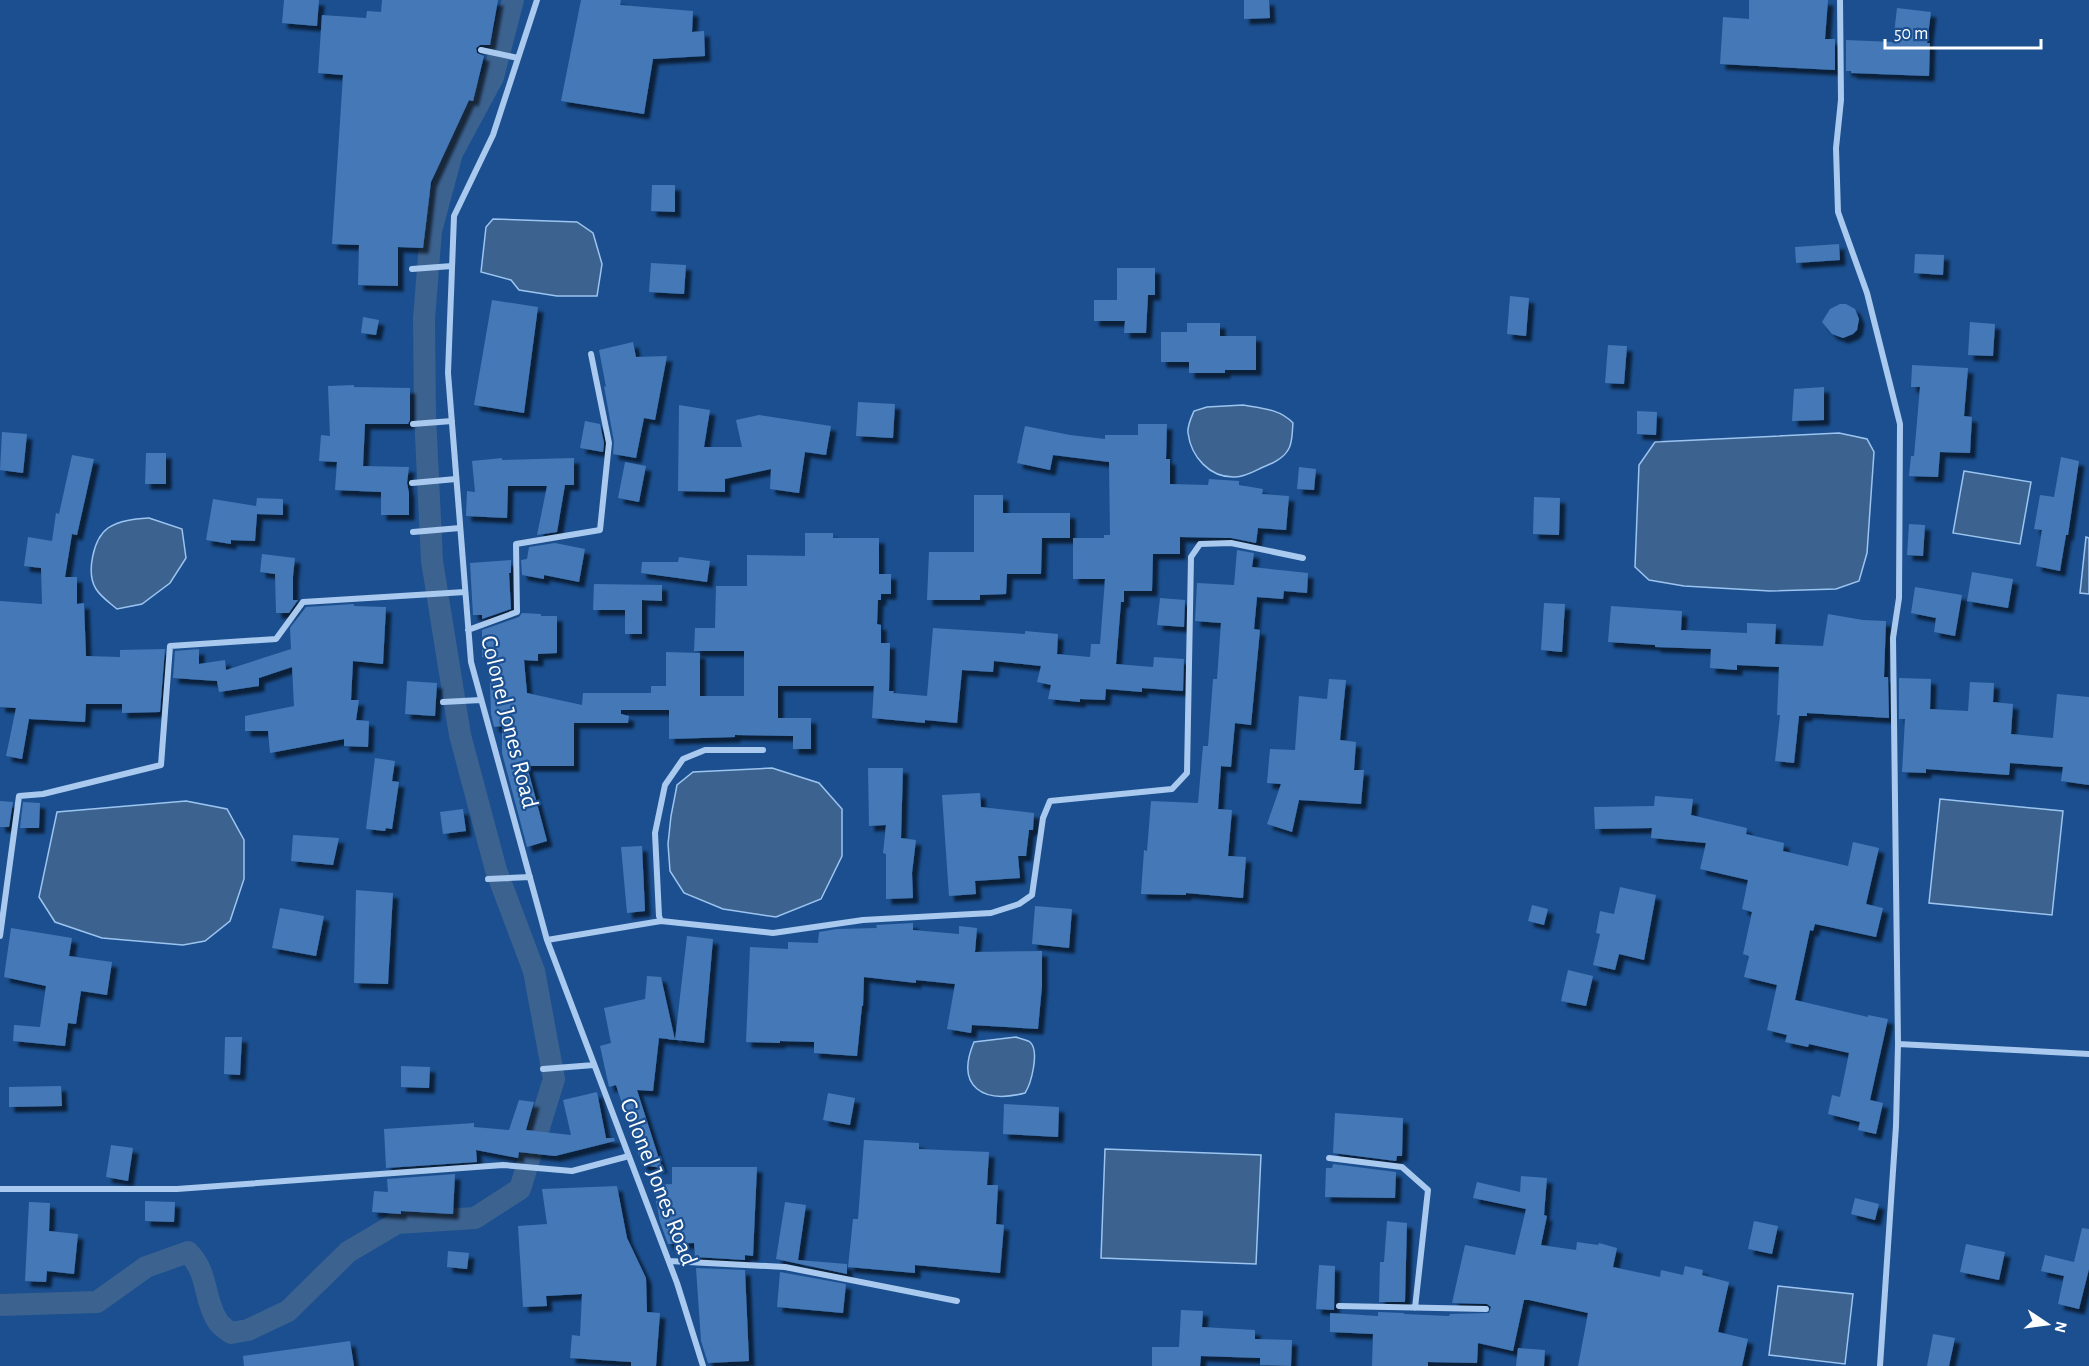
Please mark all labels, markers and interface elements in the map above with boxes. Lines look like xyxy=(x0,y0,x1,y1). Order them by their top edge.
scale bar xyxy=(1885,12,2041,50)
text: 50 m xyxy=(1894,25,1928,43)
street label: Colonel Jones Road xyxy=(476,633,542,811)
street label: Colonel Jones Road xyxy=(615,1095,701,1269)
north arrow xyxy=(2017,1294,2077,1354)
text: N xyxy=(2052,1320,2070,1334)

